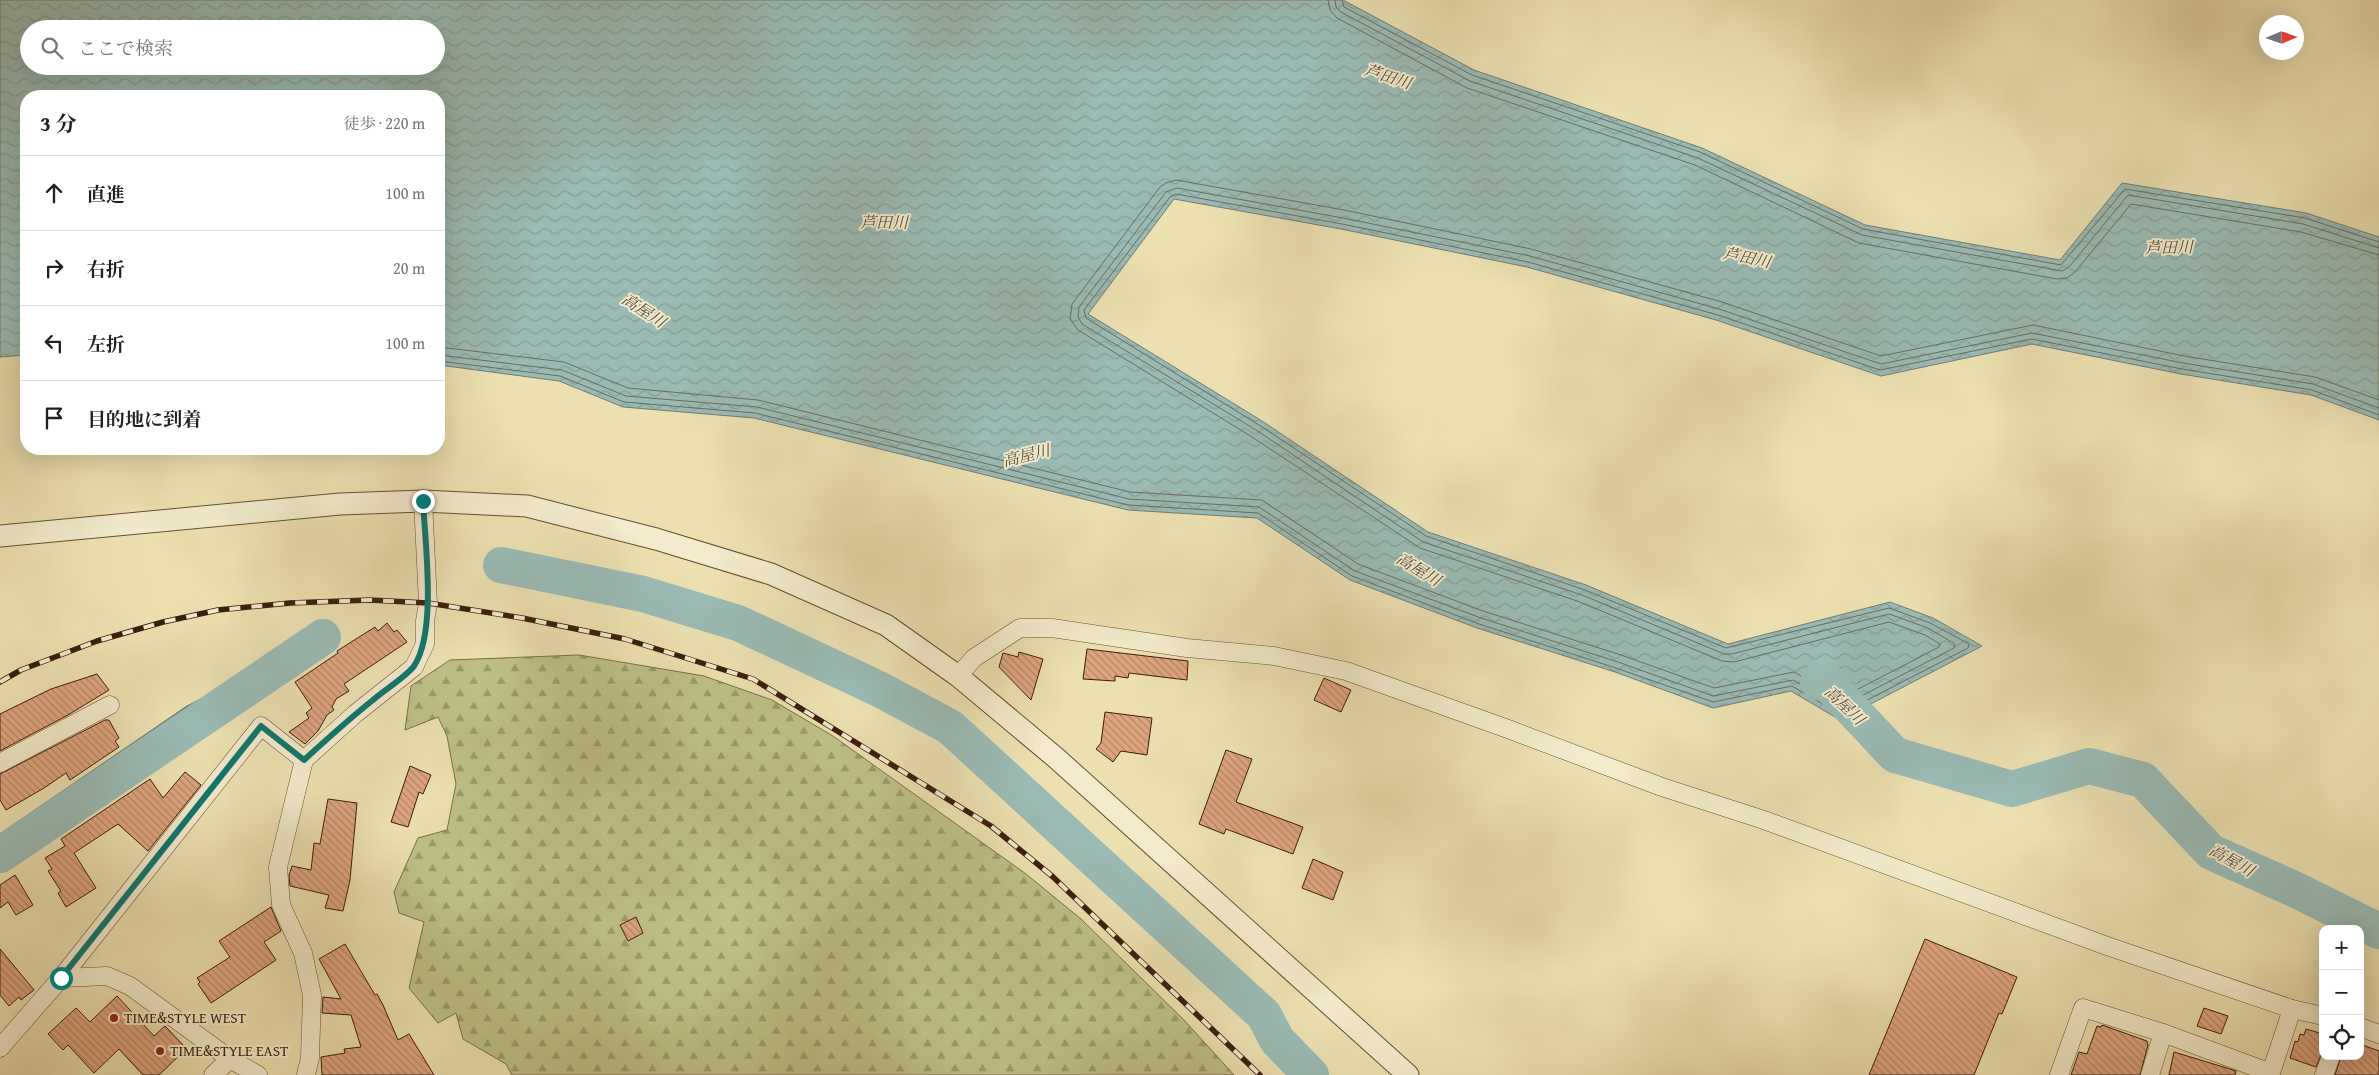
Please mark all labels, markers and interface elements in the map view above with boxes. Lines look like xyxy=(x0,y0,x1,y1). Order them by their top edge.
north arrow xyxy=(2259,15,2304,60)
search box xyxy=(20,20,445,75)
icon: search xyxy=(38,34,66,62)
text: ここで検索 xyxy=(78,34,173,62)
water label: 芦田川 xyxy=(1361,57,1416,95)
text: 3 分 xyxy=(40,108,77,139)
text: 徒歩 · 220 m xyxy=(344,111,425,135)
icon: ahead xyxy=(40,179,68,207)
text: 直進 xyxy=(87,180,125,208)
text: 100 m xyxy=(385,181,425,205)
water label: 芦田川 xyxy=(860,210,910,234)
water label: 芦田川 xyxy=(2145,235,2195,259)
water label: 芦田川 xyxy=(1721,240,1775,274)
icon: right xyxy=(40,254,68,282)
text: 右折 xyxy=(87,255,125,283)
text: 20 m xyxy=(393,256,425,280)
water label: 高屋川 xyxy=(617,287,672,334)
icon: left xyxy=(40,329,68,357)
text: 左折 xyxy=(87,330,125,358)
text: 100 m xyxy=(385,331,425,355)
icon: arrive xyxy=(40,404,68,432)
text: 目的地に到着 xyxy=(87,405,201,433)
water label: 高屋川 xyxy=(1000,437,1054,472)
route end xyxy=(412,490,435,513)
water label: 高屋川 xyxy=(1392,546,1447,593)
water label: 高屋川 xyxy=(1819,680,1872,732)
water label: 高屋川 xyxy=(2205,838,2261,883)
map controls xyxy=(2319,925,2364,1060)
button: + xyxy=(2319,925,2364,970)
route start xyxy=(50,967,73,990)
button: − xyxy=(2319,970,2364,1015)
place label: TIME&STYLE WEST xyxy=(124,1007,247,1028)
marker: TIME&STYLE WEST xyxy=(108,1012,120,1024)
button: locate xyxy=(2319,1015,2364,1060)
place label: TIME&STYLE EAST xyxy=(170,1040,289,1061)
marker: TIME&STYLE EAST xyxy=(154,1045,166,1057)

